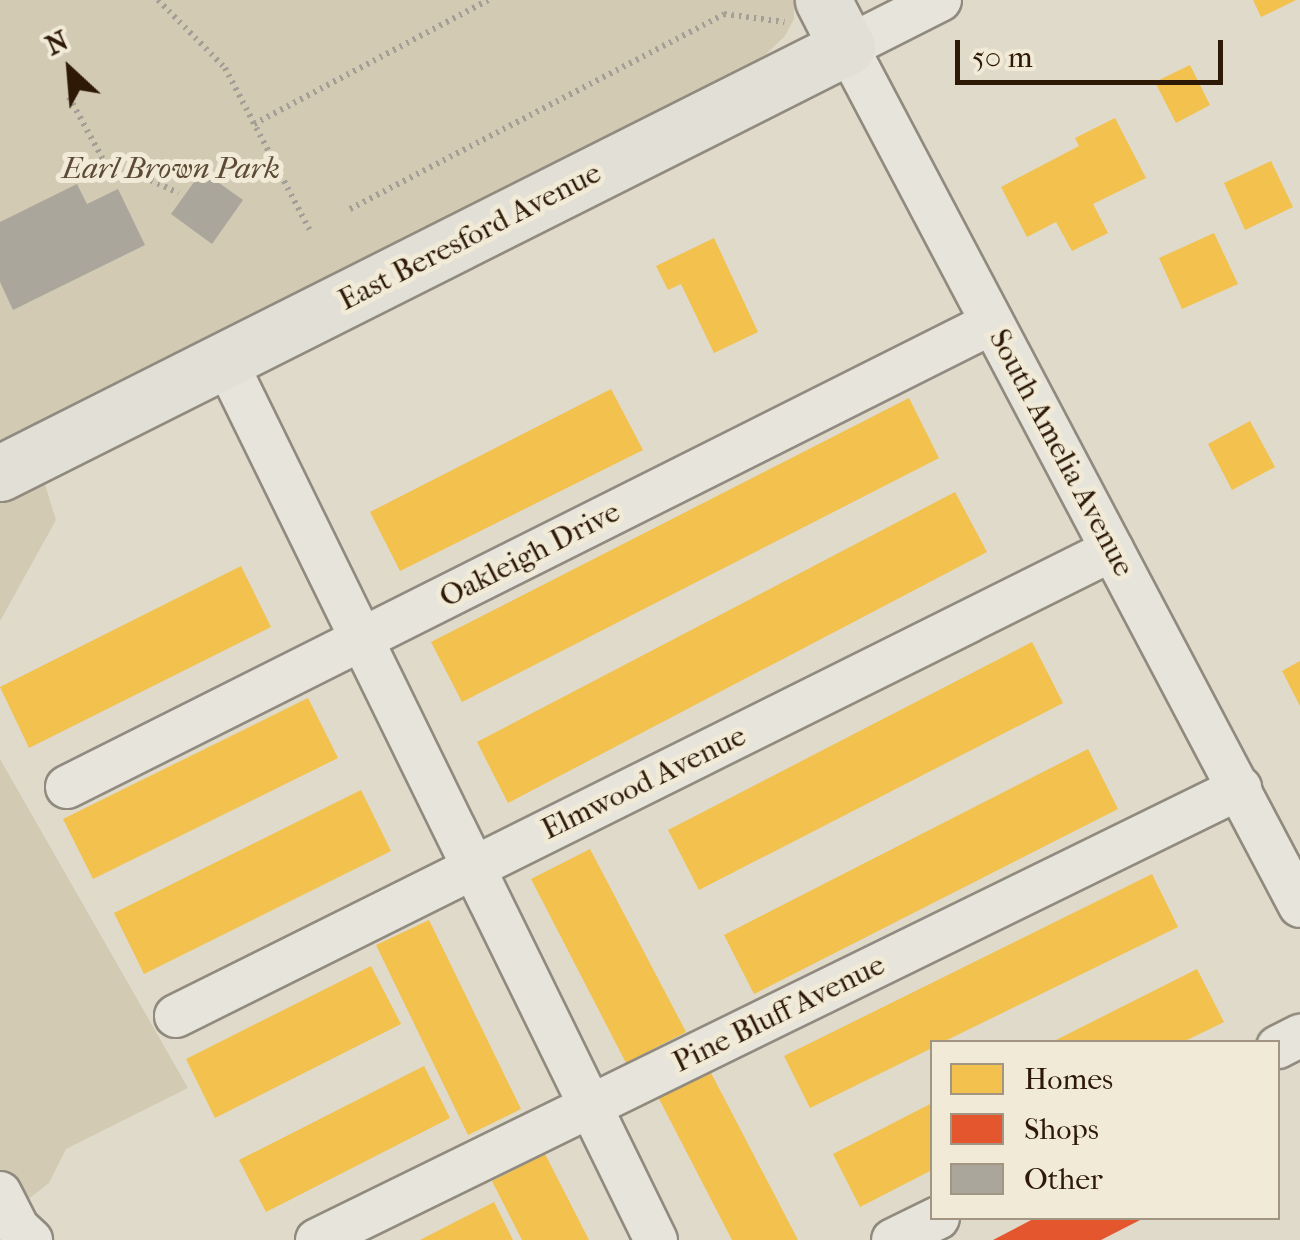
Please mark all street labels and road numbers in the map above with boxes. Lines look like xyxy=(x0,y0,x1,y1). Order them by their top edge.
street label: East Beresford Avenue xyxy=(333,155,607,319)
street label: South Amelia Avenue xyxy=(981,323,1141,583)
street label: Oakleigh Drive xyxy=(434,494,626,616)
street label: Elmwood Avenue xyxy=(536,718,752,848)
street label: Pine Bluff Avenue xyxy=(667,947,891,1081)

